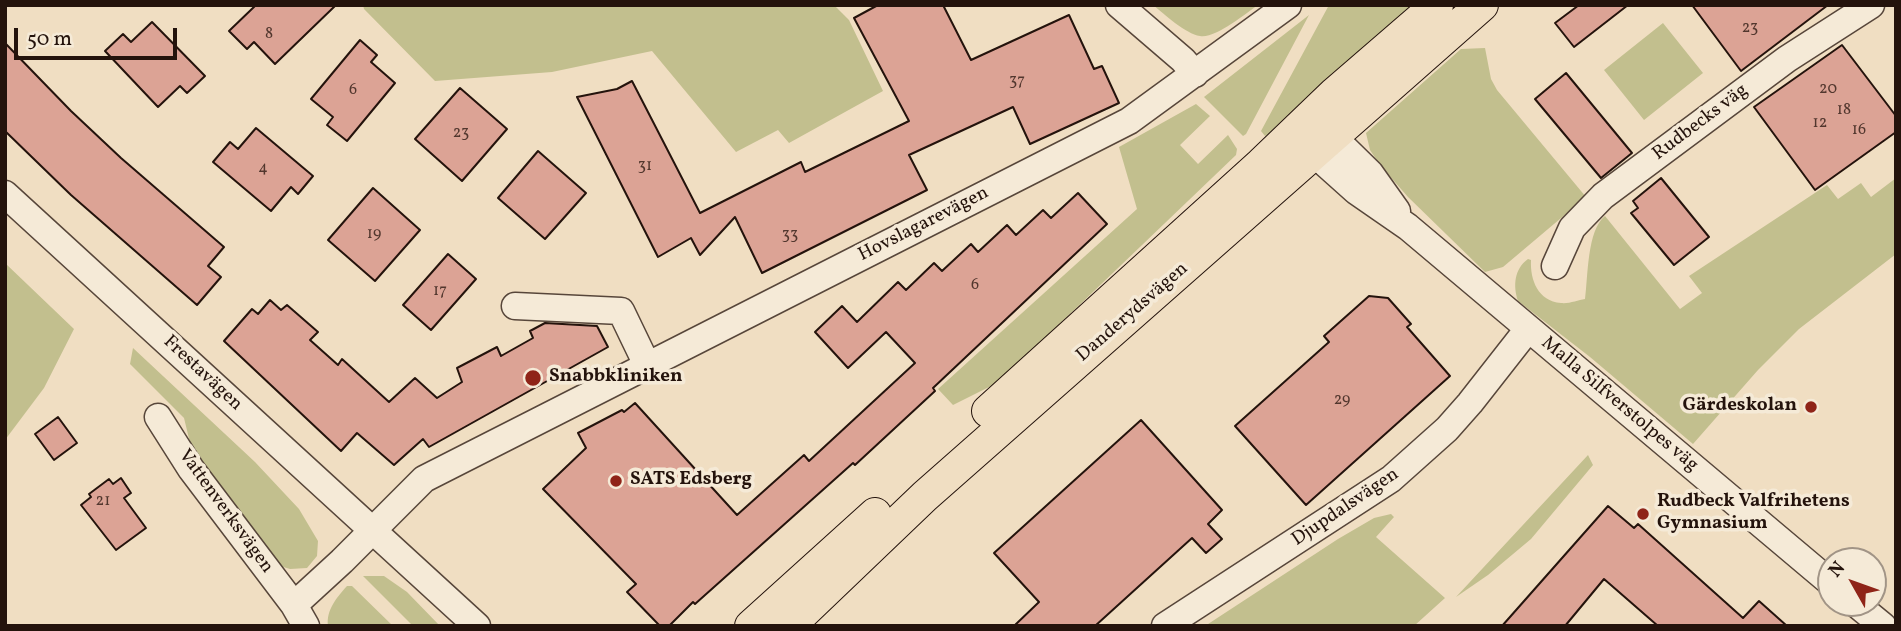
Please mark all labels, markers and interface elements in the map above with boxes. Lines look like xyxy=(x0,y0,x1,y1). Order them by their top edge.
scale bar xyxy=(18,14,180,58)
house number: 23 xyxy=(1742,19,1758,39)
text: 50 m xyxy=(27,25,72,54)
house number: 8 xyxy=(265,25,273,45)
house number: 37 xyxy=(1009,72,1025,92)
street label: Rudbecks väg xyxy=(1649,80,1753,166)
house number: 20 xyxy=(1819,80,1837,100)
house number: 6 xyxy=(349,81,357,101)
house number: 18 xyxy=(1837,101,1851,121)
house number: 12 xyxy=(1813,114,1827,134)
house number: 16 xyxy=(1852,121,1866,141)
house number: 23 xyxy=(453,124,469,144)
house number: 31 xyxy=(638,157,652,177)
house number: 4 xyxy=(258,159,268,179)
street label: Hovslagarevägen xyxy=(855,182,993,268)
house number: 19 xyxy=(367,225,381,245)
house number: 33 xyxy=(782,226,798,246)
street label: Danderydsvägen xyxy=(1073,258,1193,368)
house number: 6 xyxy=(971,276,979,296)
house number: 17 xyxy=(433,282,447,302)
street label: Frestavägen xyxy=(158,331,246,417)
street label: Malla Silfverstolpes väg xyxy=(1536,333,1702,477)
place label: Snabbkliniken xyxy=(549,367,682,389)
marker: Snabbkliniken xyxy=(523,368,543,388)
house number: 29 xyxy=(1334,391,1350,411)
place label: Gärdeskolan xyxy=(1683,396,1797,418)
marker: Gärdeskolan xyxy=(1803,399,1819,415)
street label: Vattenverksvägen xyxy=(172,446,278,578)
street label: Djupdalsvägen xyxy=(1288,464,1404,552)
place label: SATS Edsberg xyxy=(630,470,752,492)
marker: SATS Edsberg xyxy=(608,473,624,489)
house number: 21 xyxy=(96,492,110,512)
place label: Rudbeck Valfrihetens Gymnasium xyxy=(1657,492,1850,536)
marker: Rudbeck Valfrihetens Gymnasium xyxy=(1635,506,1651,522)
north arrow xyxy=(1817,547,1887,617)
text: N xyxy=(1823,556,1852,583)

